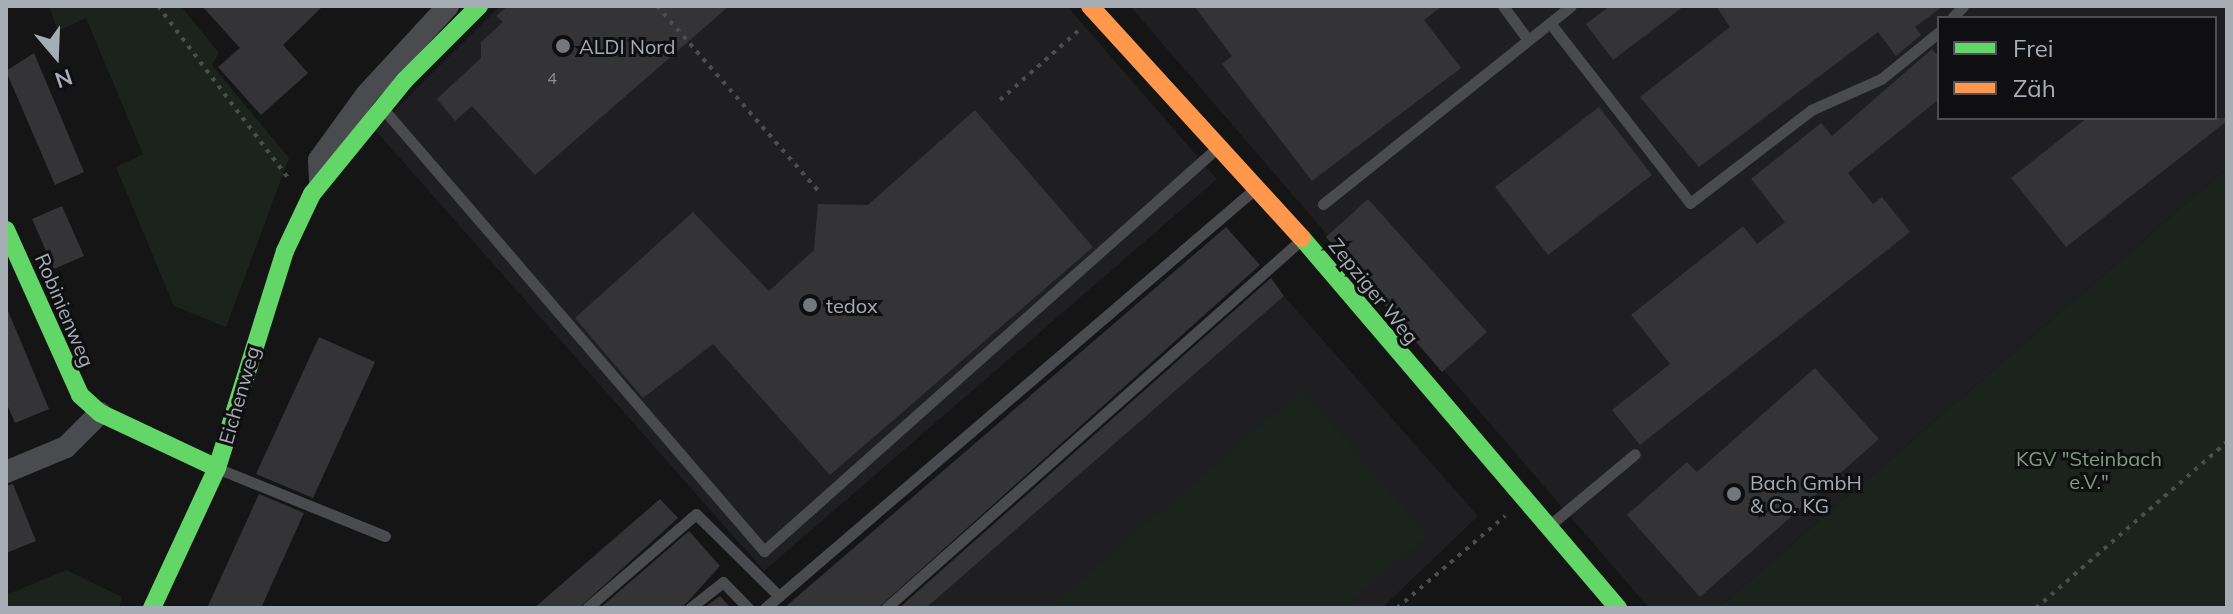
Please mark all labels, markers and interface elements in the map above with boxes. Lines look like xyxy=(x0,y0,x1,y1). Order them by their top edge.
north arrow xyxy=(16,16,96,96)
legend xyxy=(1937,16,2217,120)
text: Frei xyxy=(2013,33,2054,63)
place label: ALDI Nord xyxy=(579,34,675,58)
marker: ALDI Nord xyxy=(554,37,572,55)
text: N xyxy=(51,63,76,95)
house number: 4 xyxy=(547,68,557,88)
text: Zäh xyxy=(2013,73,2056,103)
street label: Zepziger Weg xyxy=(1324,233,1424,349)
street label: Robinienweg xyxy=(30,250,100,370)
place label: tedox xyxy=(826,293,878,317)
marker: tedox xyxy=(801,296,819,314)
street label: Eichenweg xyxy=(214,343,264,447)
park label: KGV "Steinbach e.V." xyxy=(2016,447,2162,494)
place label: Bach GmbH & Co. KG xyxy=(1750,470,1862,517)
marker: Bach GmbH & Co. KG xyxy=(1725,485,1743,503)

